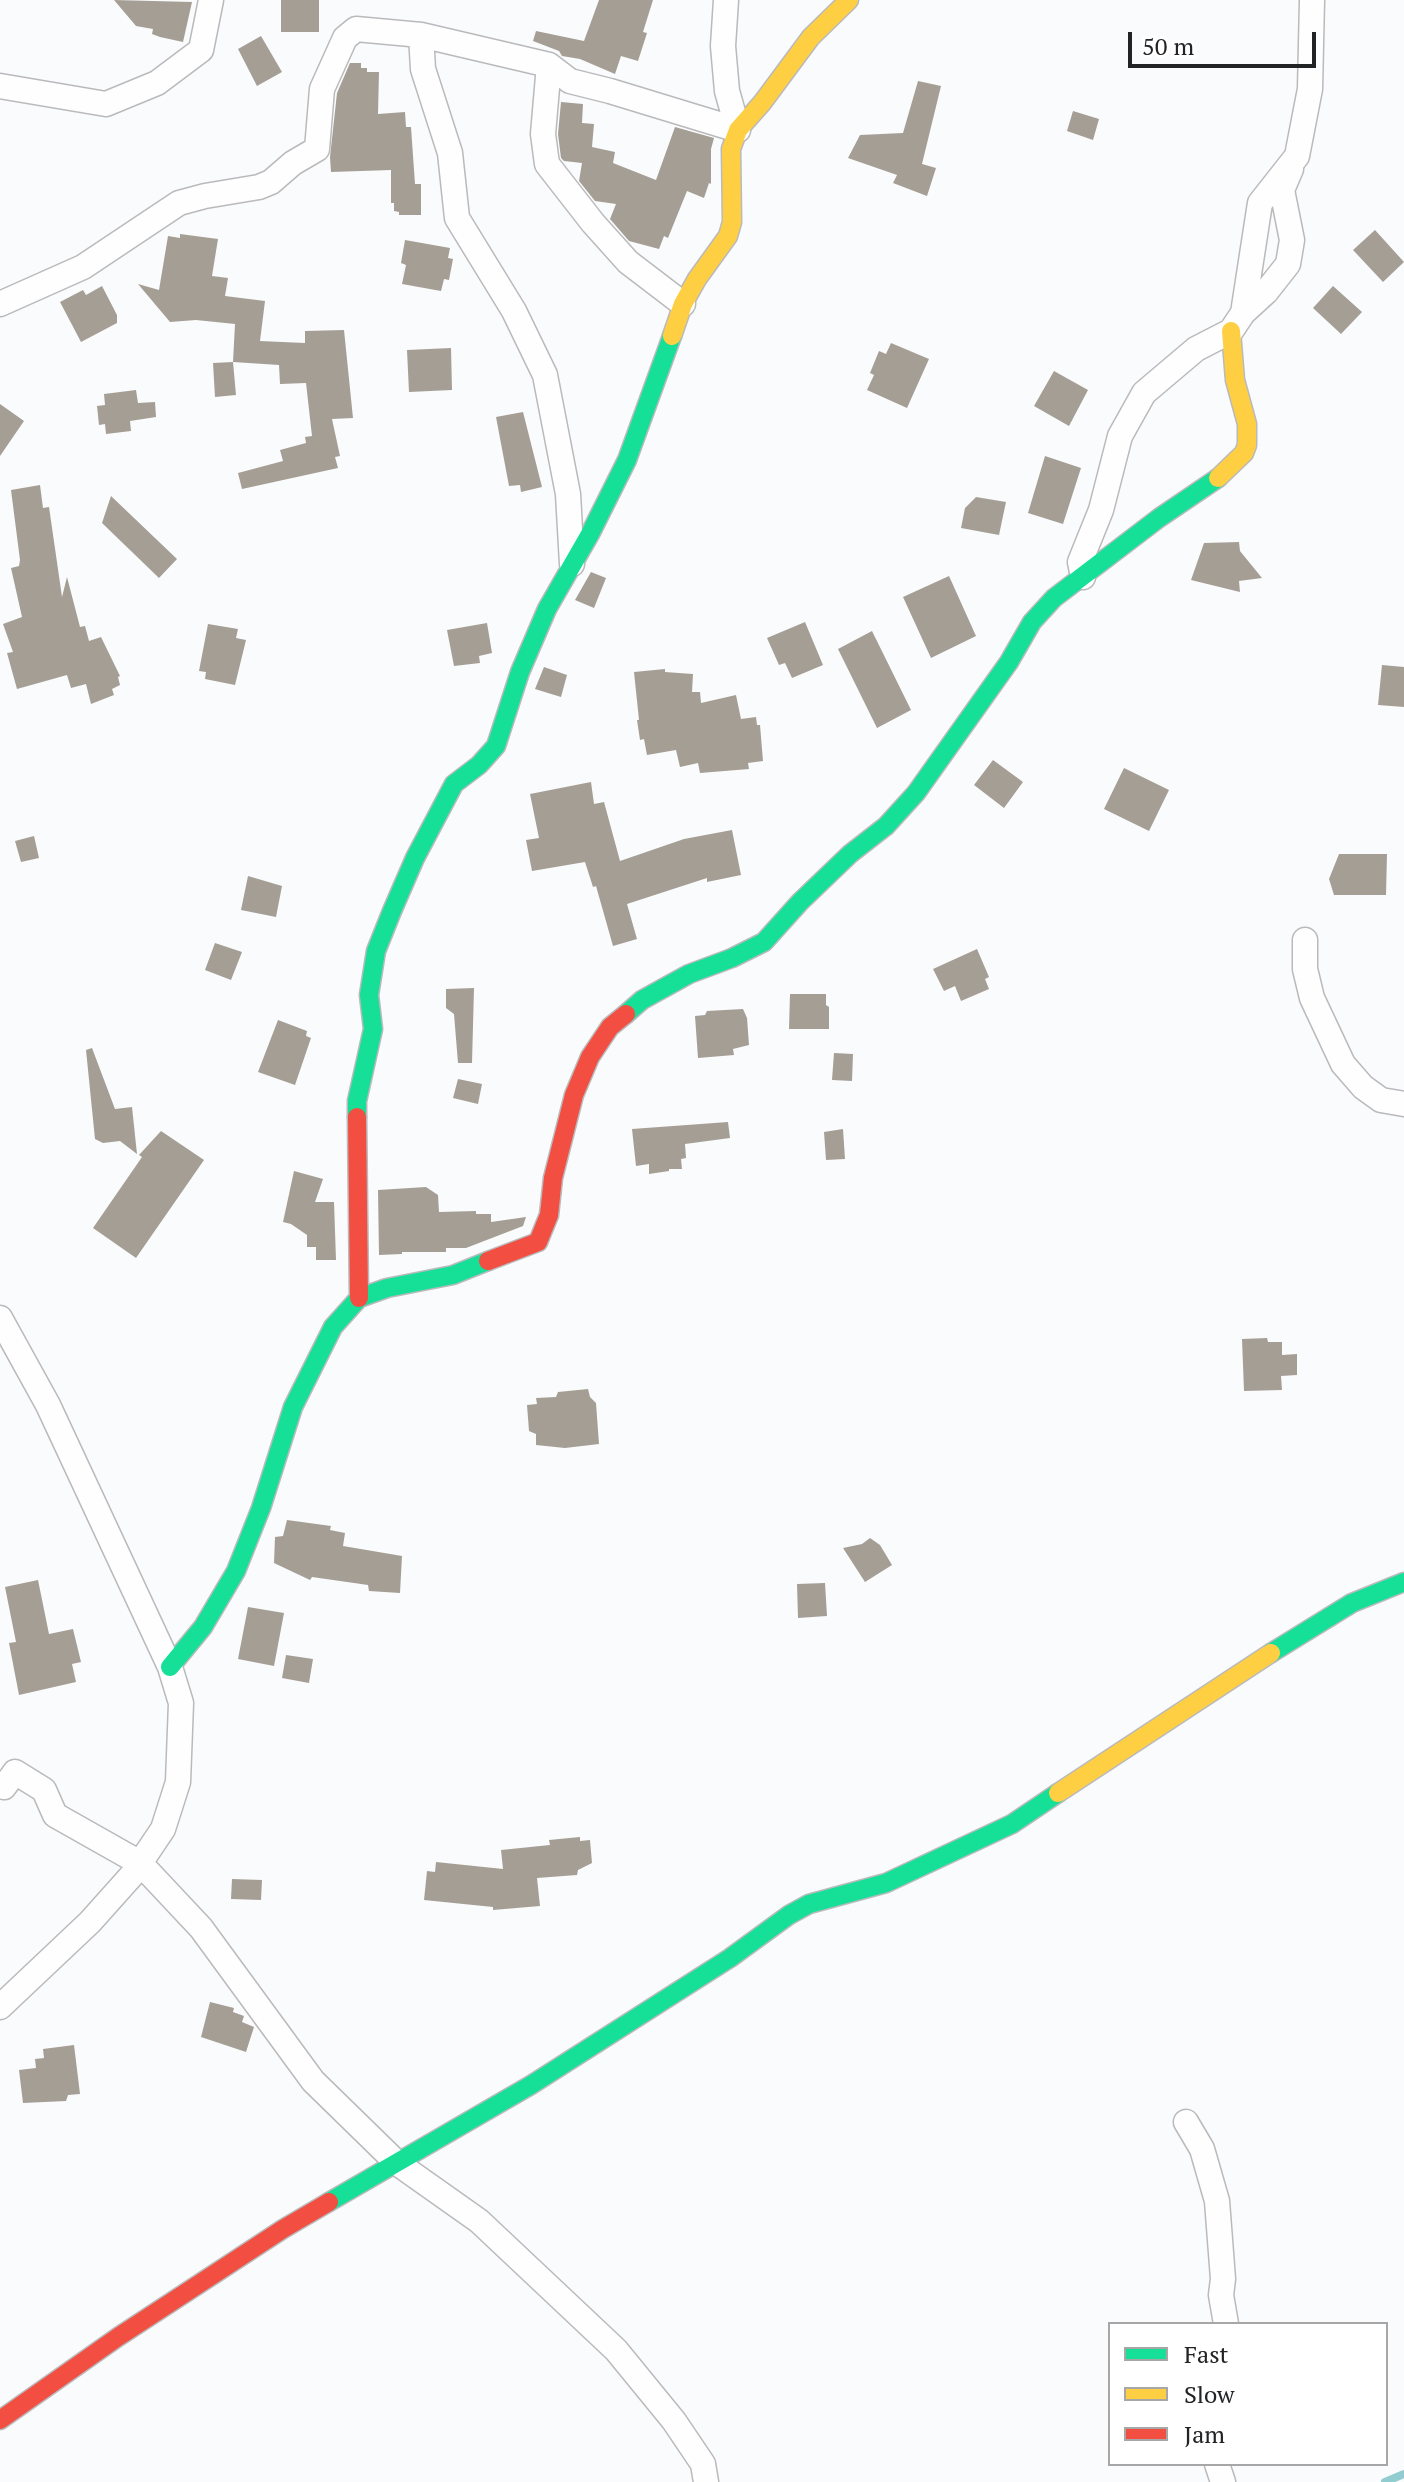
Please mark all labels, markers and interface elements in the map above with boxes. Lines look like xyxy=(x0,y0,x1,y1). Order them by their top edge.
scale bar xyxy=(1132,16,1320,66)
text: 50 m xyxy=(1142,30,1194,62)
legend xyxy=(1108,2322,1388,2466)
text: Fast xyxy=(1184,2338,1228,2370)
text: Slow xyxy=(1184,2378,1235,2410)
text: Jam xyxy=(1184,2418,1225,2450)

